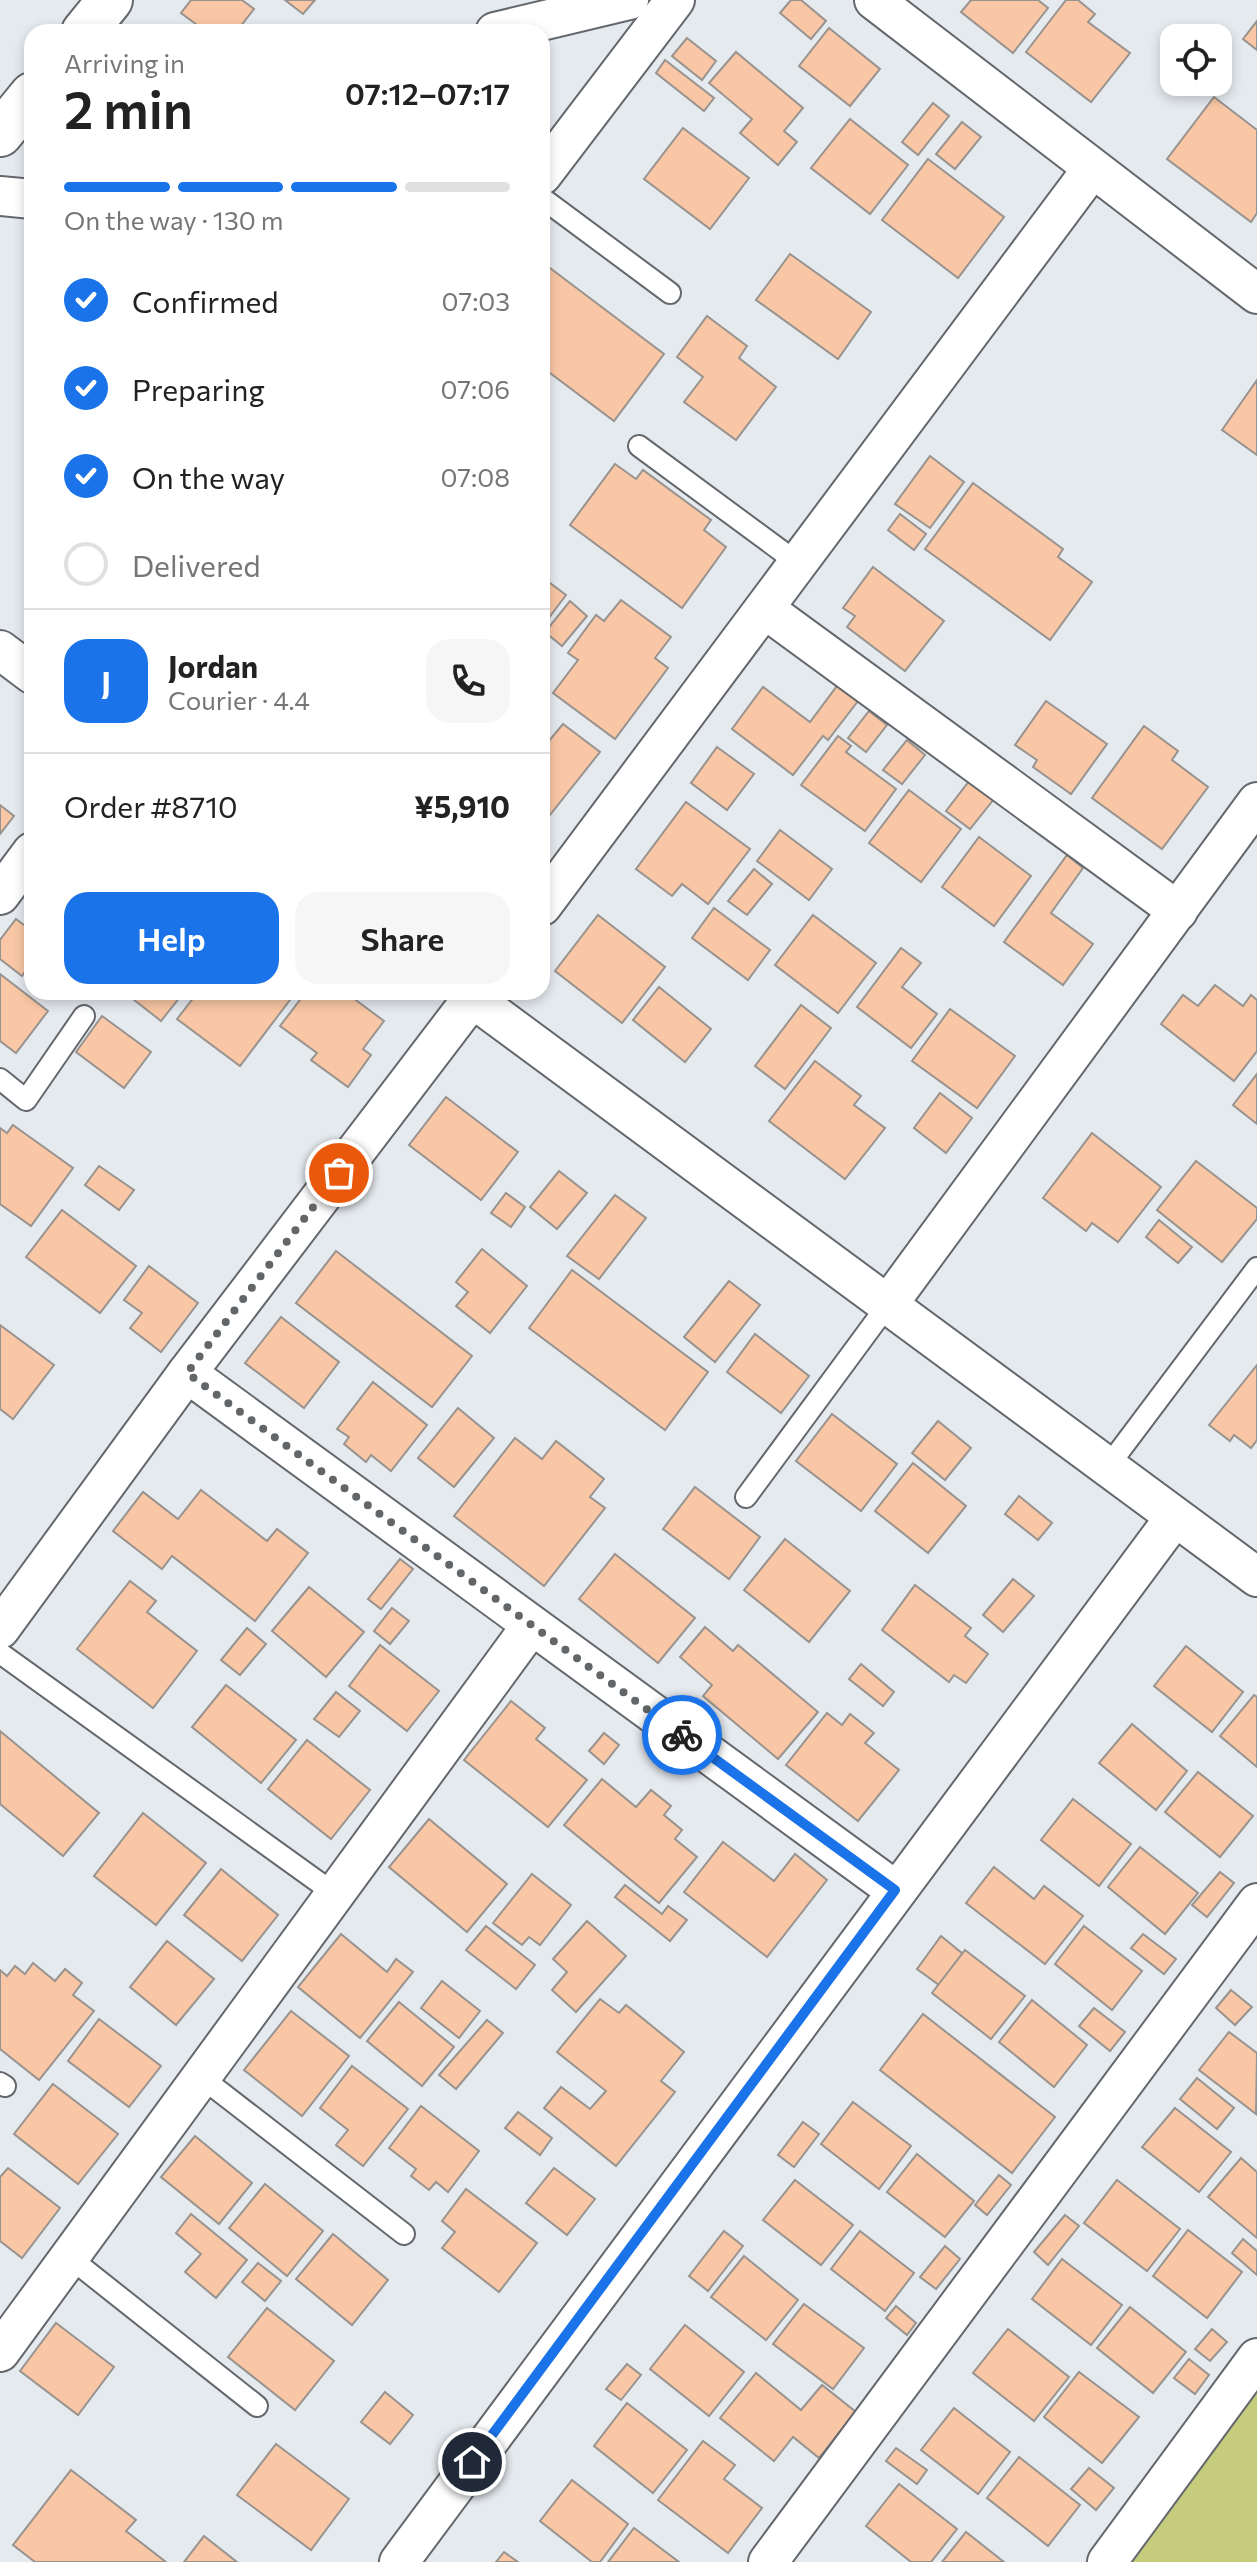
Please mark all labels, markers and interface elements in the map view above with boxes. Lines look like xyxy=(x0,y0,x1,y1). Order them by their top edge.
map controls xyxy=(1160,24,1232,96)
button: locate xyxy=(1160,24,1232,96)
text: Arriving in xyxy=(64,47,185,78)
text: 07:12–07:17 xyxy=(345,74,510,111)
text: 2 min xyxy=(64,76,193,140)
text: On the way · 130 m xyxy=(64,204,283,235)
icon: check xyxy=(64,278,108,322)
text: Confirmed xyxy=(132,282,279,319)
text: 07:03 xyxy=(442,285,510,316)
icon: check xyxy=(64,366,108,410)
text: Preparing xyxy=(132,370,265,407)
text: 07:06 xyxy=(441,373,510,404)
icon: check xyxy=(64,454,108,498)
text: On the way xyxy=(132,458,285,495)
text: 07:08 xyxy=(441,461,510,492)
text: Delivered xyxy=(132,546,261,583)
button: phone xyxy=(426,639,510,723)
text: Jordan xyxy=(168,647,258,684)
text: J xyxy=(101,663,111,700)
text: Courier · 4.4 xyxy=(168,684,310,715)
text: Order #8710 xyxy=(64,787,238,824)
text: ¥5,910 xyxy=(414,787,510,824)
button: Help xyxy=(64,892,279,984)
button: Share xyxy=(295,892,510,984)
pin xyxy=(305,1139,373,1207)
icon: bag xyxy=(317,1151,361,1195)
courier xyxy=(642,1695,722,1775)
icon: bike xyxy=(660,1713,704,1757)
pin xyxy=(438,2428,506,2496)
icon: home xyxy=(450,2440,494,2484)

